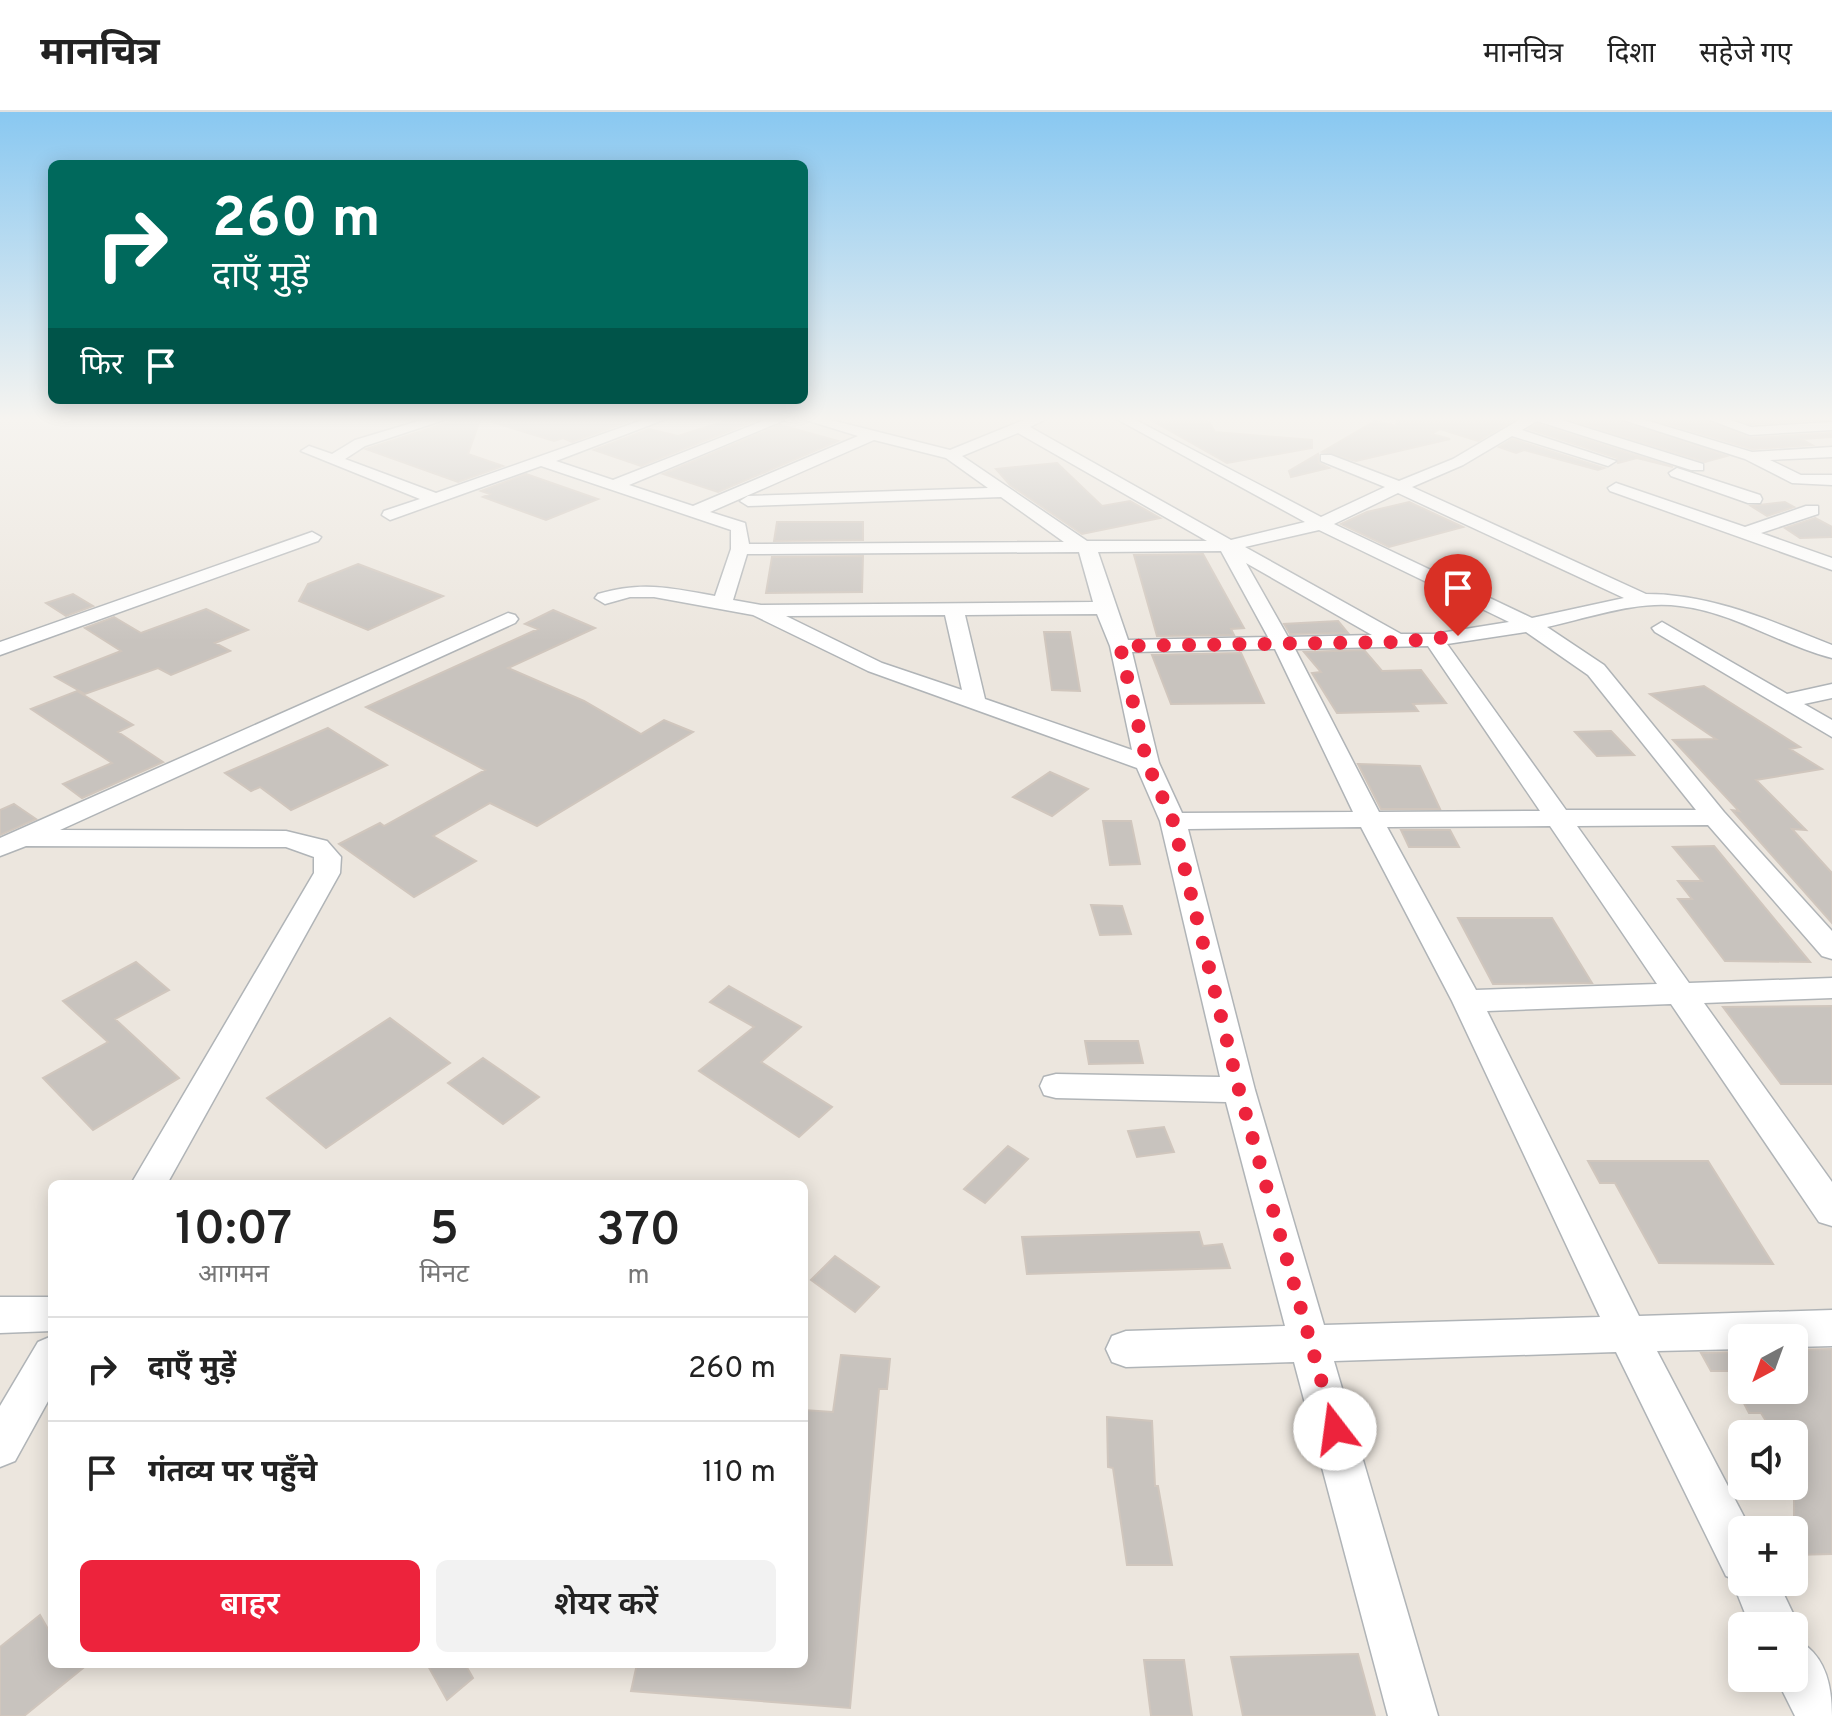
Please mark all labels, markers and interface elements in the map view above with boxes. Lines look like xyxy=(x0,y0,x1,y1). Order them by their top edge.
text: मानचित्र xyxy=(40,30,160,79)
text: मानचित्र xyxy=(1483,37,1563,73)
text: दिशा xyxy=(1607,37,1656,73)
text: सहेजे गए xyxy=(1700,37,1792,73)
text: 260 m xyxy=(212,186,381,256)
icon: right xyxy=(80,192,184,296)
text: दाएँ मुड़ें xyxy=(212,255,310,301)
icon: arrive xyxy=(139,344,183,388)
text: फिर xyxy=(80,348,123,385)
pin xyxy=(1424,554,1492,636)
icon: arrive xyxy=(1436,566,1480,610)
text: 10:07 xyxy=(175,1201,292,1261)
text: 5 xyxy=(430,1201,459,1261)
text: 370 xyxy=(596,1202,681,1262)
text: आगमन xyxy=(198,1259,269,1292)
text: मिनट xyxy=(419,1259,469,1292)
text: m xyxy=(628,1260,650,1293)
north arrow xyxy=(1728,1324,1808,1404)
map controls xyxy=(1728,1324,1808,1692)
icon: right xyxy=(80,1347,124,1391)
text: दाएँ मुड़ें xyxy=(148,1351,236,1388)
text: 260 m xyxy=(688,1351,776,1388)
position arrow xyxy=(1293,1387,1377,1471)
button: sound xyxy=(1728,1420,1808,1500)
icon: arrive xyxy=(80,1451,124,1495)
text: गंतव्य पर पहुँचे xyxy=(148,1455,317,1492)
text: 110 m xyxy=(702,1455,776,1492)
button: + xyxy=(1728,1516,1808,1596)
button: बाहर xyxy=(80,1560,420,1652)
button: शेयर करें xyxy=(436,1560,776,1652)
button: − xyxy=(1728,1612,1808,1692)

